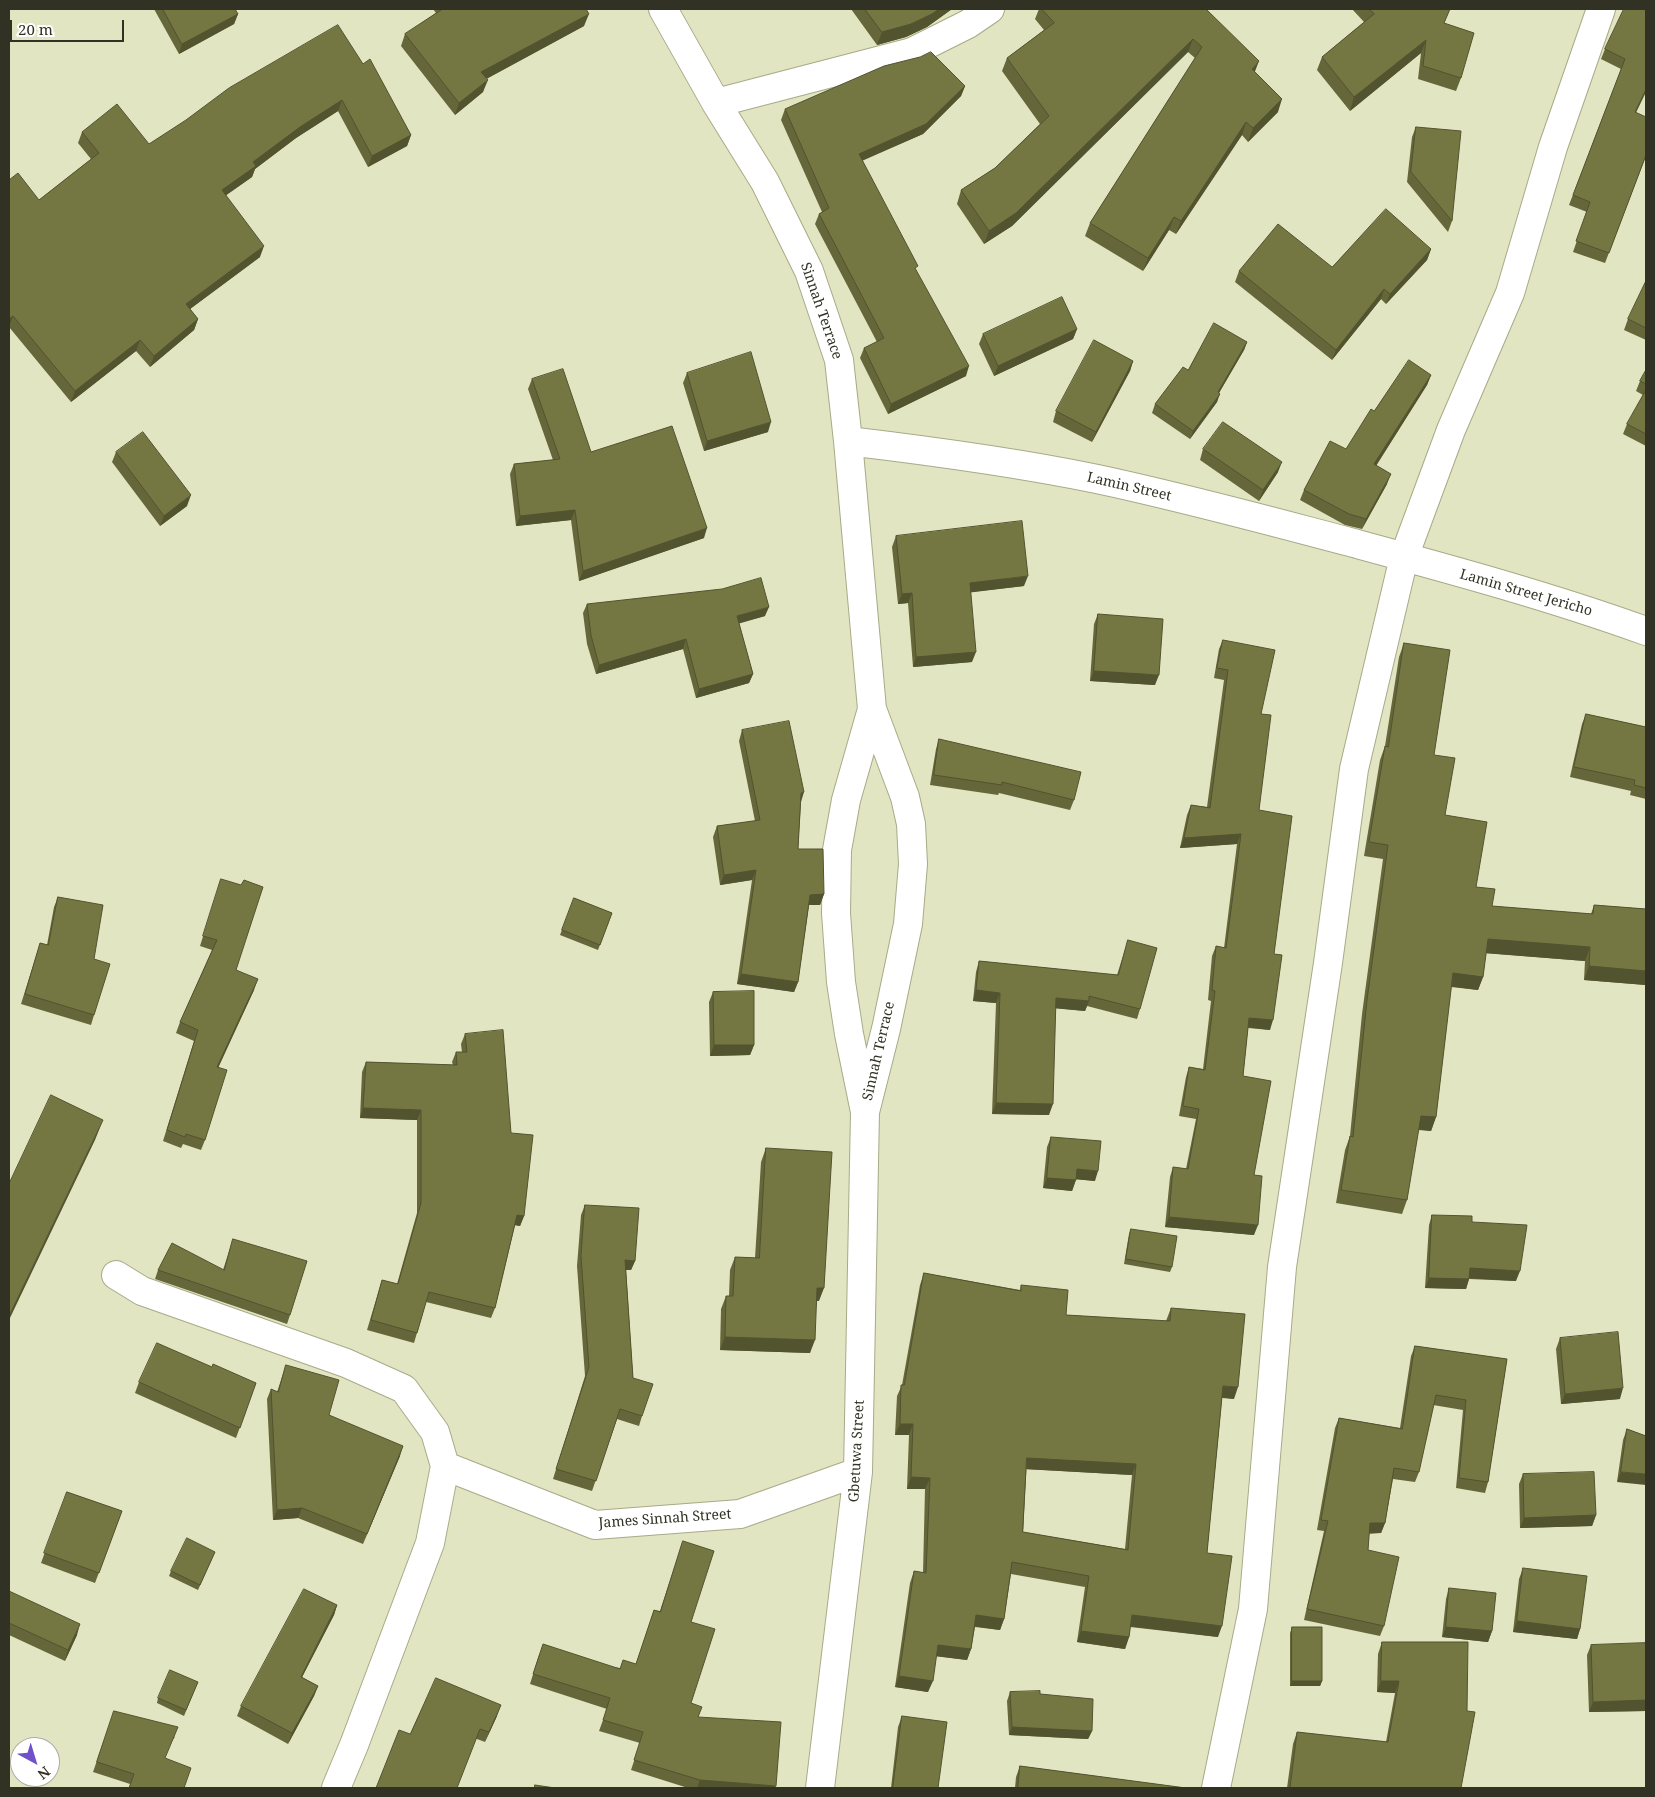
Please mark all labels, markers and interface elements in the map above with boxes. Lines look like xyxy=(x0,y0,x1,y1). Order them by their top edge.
scale bar xyxy=(12,10,126,42)
text: 20 m xyxy=(18,19,53,39)
street label: Sinnah Terrace xyxy=(797,260,845,362)
street label: Lamin Street xyxy=(1085,469,1173,505)
street label: Lamin Street Jericho xyxy=(1458,566,1594,620)
street label: Sinnah Terrace xyxy=(859,1000,899,1102)
street label: Gbetuwa Street xyxy=(846,1399,868,1503)
street label: James Sinnah Street xyxy=(598,1506,732,1532)
north arrow xyxy=(10,1737,60,1787)
text: N xyxy=(34,1762,54,1784)

